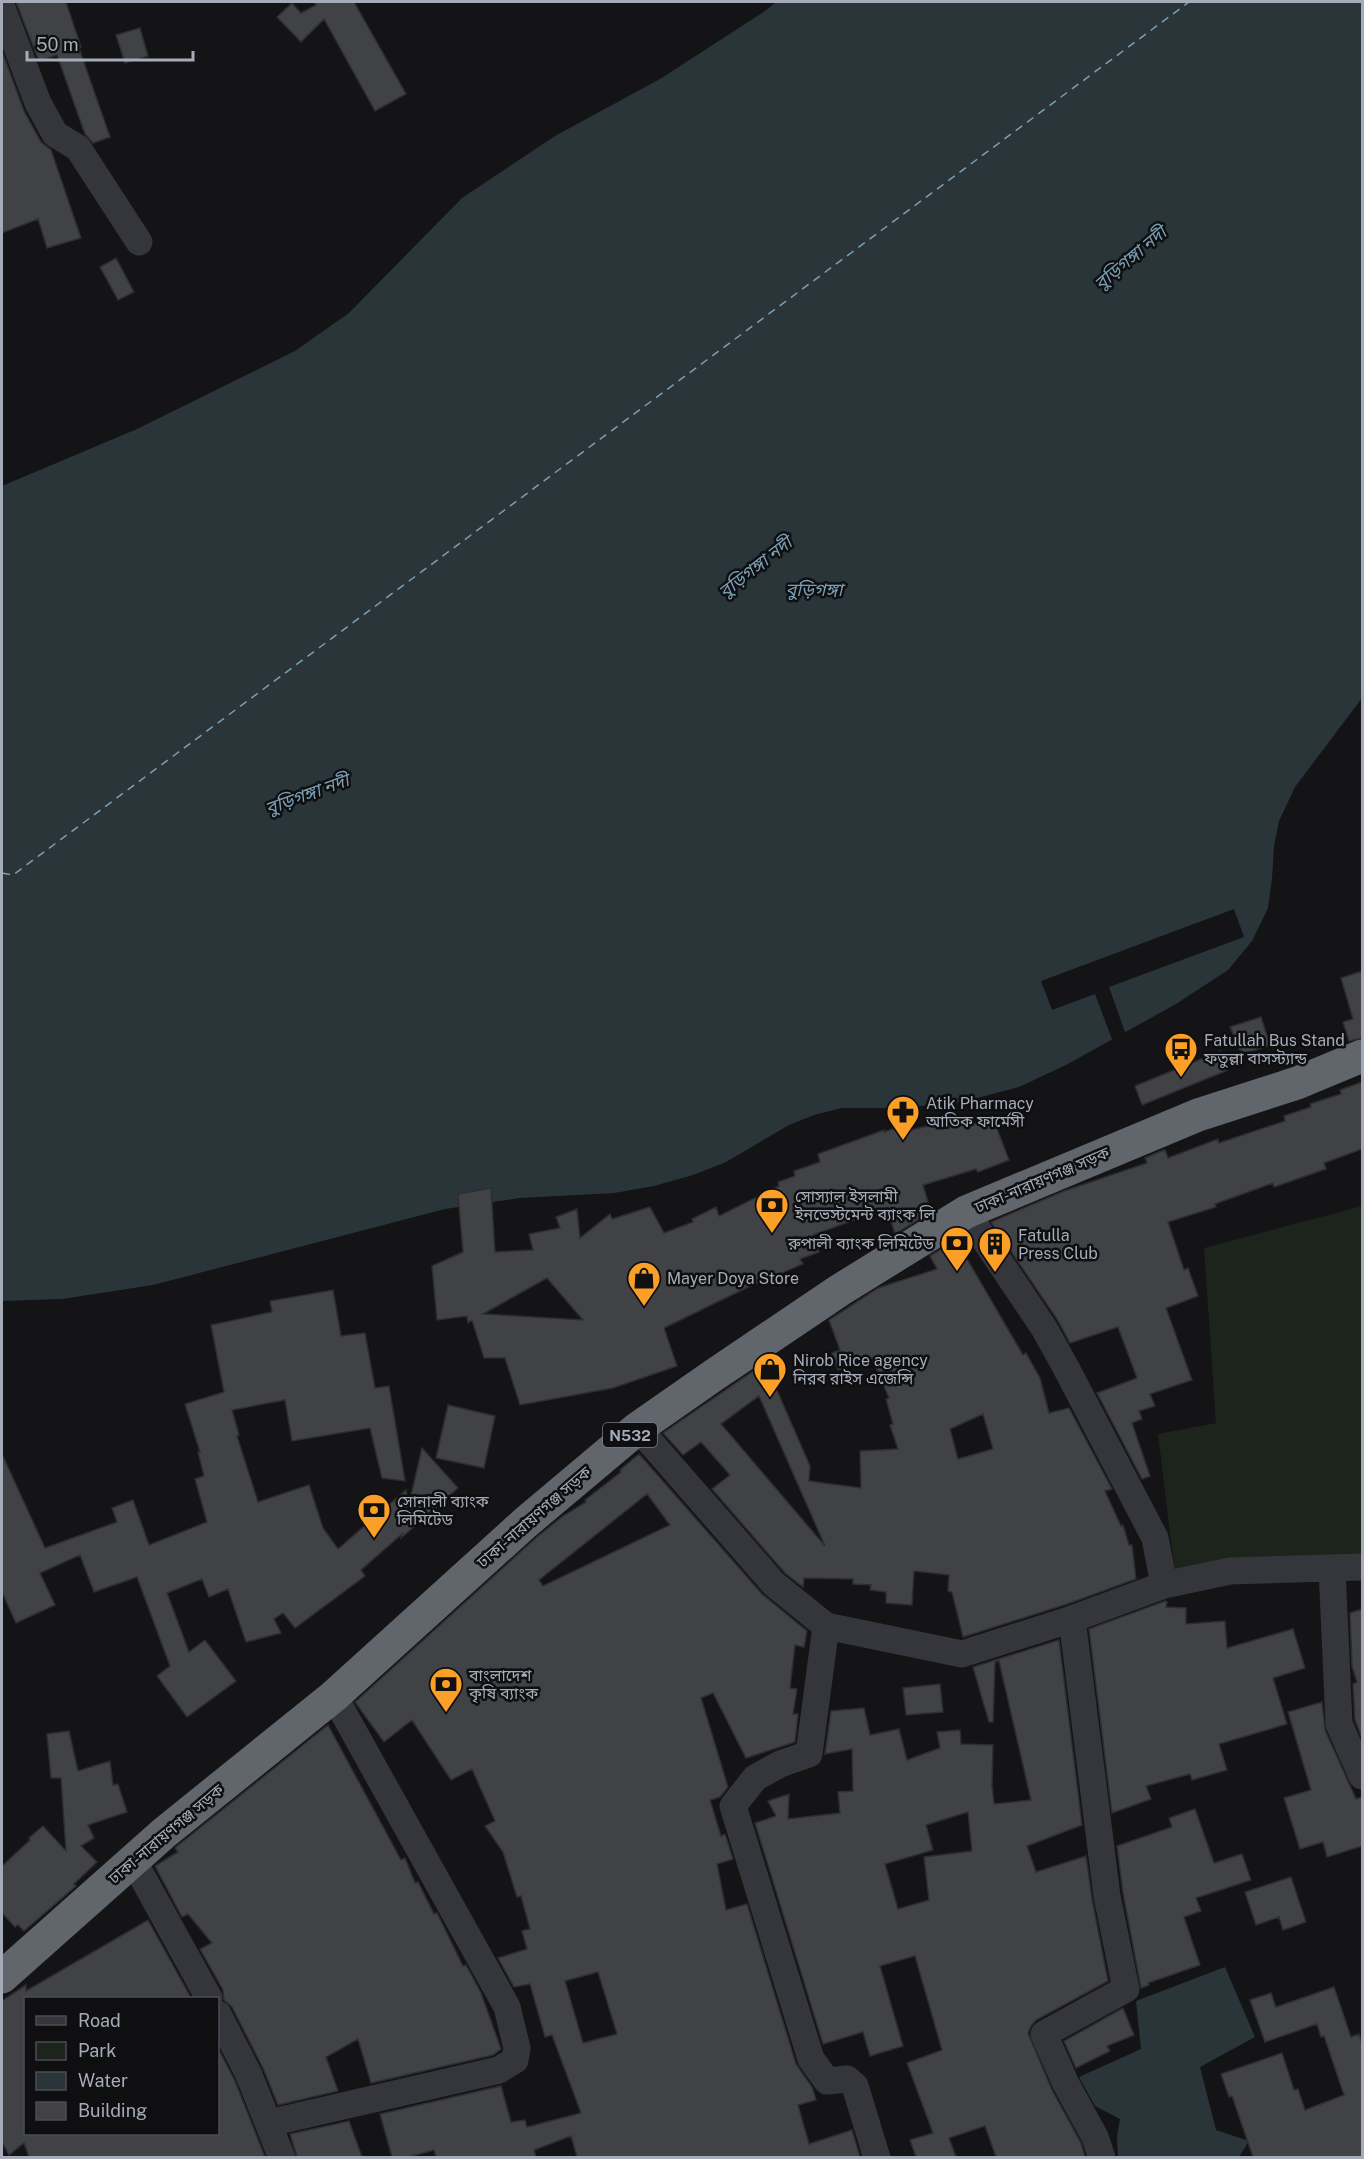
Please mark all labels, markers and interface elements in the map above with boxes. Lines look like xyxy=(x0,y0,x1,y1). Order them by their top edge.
scale bar xyxy=(27,24,194,62)
text: 50 m xyxy=(36,34,79,55)
water label: বুড়িগঙ্গা নদী xyxy=(1090,220,1173,295)
water label: বুড়িগঙ্গা নদী xyxy=(714,530,799,603)
water label: বুড়িগঙ্গা xyxy=(785,579,846,601)
water label: বুড়িগঙ্গা নদী xyxy=(262,768,355,820)
bus stop icon: Fatullah Bus Stand ফতুল্লা বাসস্ট্যান্ড xyxy=(1163,1031,1199,1078)
place label: Fatullah Bus Stand ফতুল্লা বাসস্ট্যান্ড xyxy=(1203,1031,1345,1068)
pharmacy icon: Atik Pharmacy আতিক ফার্মেসী xyxy=(885,1094,921,1141)
place label: Atik Pharmacy আতিক ফার্মেসী xyxy=(925,1094,1034,1131)
street label: ঢাকা-নারায়ণগঞ্জ সড়ক xyxy=(971,1143,1113,1217)
bank icon: সোস্যাল ইসলামী ইনভেস্টমেন্ট ব্যাংক লি xyxy=(754,1187,790,1234)
place label: সোস্যাল ইসলামী ইনভেস্টমেন্ট ব্যাংক লি xyxy=(794,1187,936,1224)
bank icon: রুপালী ব্যাংক লিমিটেড xyxy=(939,1225,975,1272)
building icon: Fatulla Press Club xyxy=(977,1226,1013,1273)
place label: Fatulla Press Club xyxy=(1018,1226,1098,1263)
place label: রুপালী ব্যাংক লিমিটেড xyxy=(787,1234,935,1253)
shop icon: Mayer Doya Store xyxy=(626,1260,662,1307)
place label: Mayer Doya Store xyxy=(667,1269,799,1288)
shop icon: Nirob Rice agency নিরব রাইস এজেন্সি xyxy=(752,1351,788,1398)
place label: Nirob Rice agency নিরব রাইস এজেন্সি xyxy=(792,1351,928,1388)
road number: N532 xyxy=(603,1423,657,1447)
street label: ঢাকা-নারায়ণগঞ্জ সড়ক xyxy=(472,1462,596,1572)
bank icon: সোনালী ব্যাংক লিমিটেড xyxy=(356,1492,392,1539)
place label: সোনালী ব্যাংক লিমিটেড xyxy=(396,1492,490,1529)
bank icon: বাংলাদেশ কৃষি ব্যাংক xyxy=(428,1666,464,1713)
place label: বাংলাদেশ কৃষি ব্যাংক xyxy=(468,1666,539,1704)
street label: ঢাকা-নারায়ণগঞ্জ সড়ক xyxy=(104,1780,228,1888)
legend xyxy=(24,1997,219,2135)
text: Road xyxy=(78,2010,121,2031)
text: Park xyxy=(78,2040,116,2061)
text: Water xyxy=(78,2070,128,2091)
text: Building xyxy=(78,2100,147,2121)

